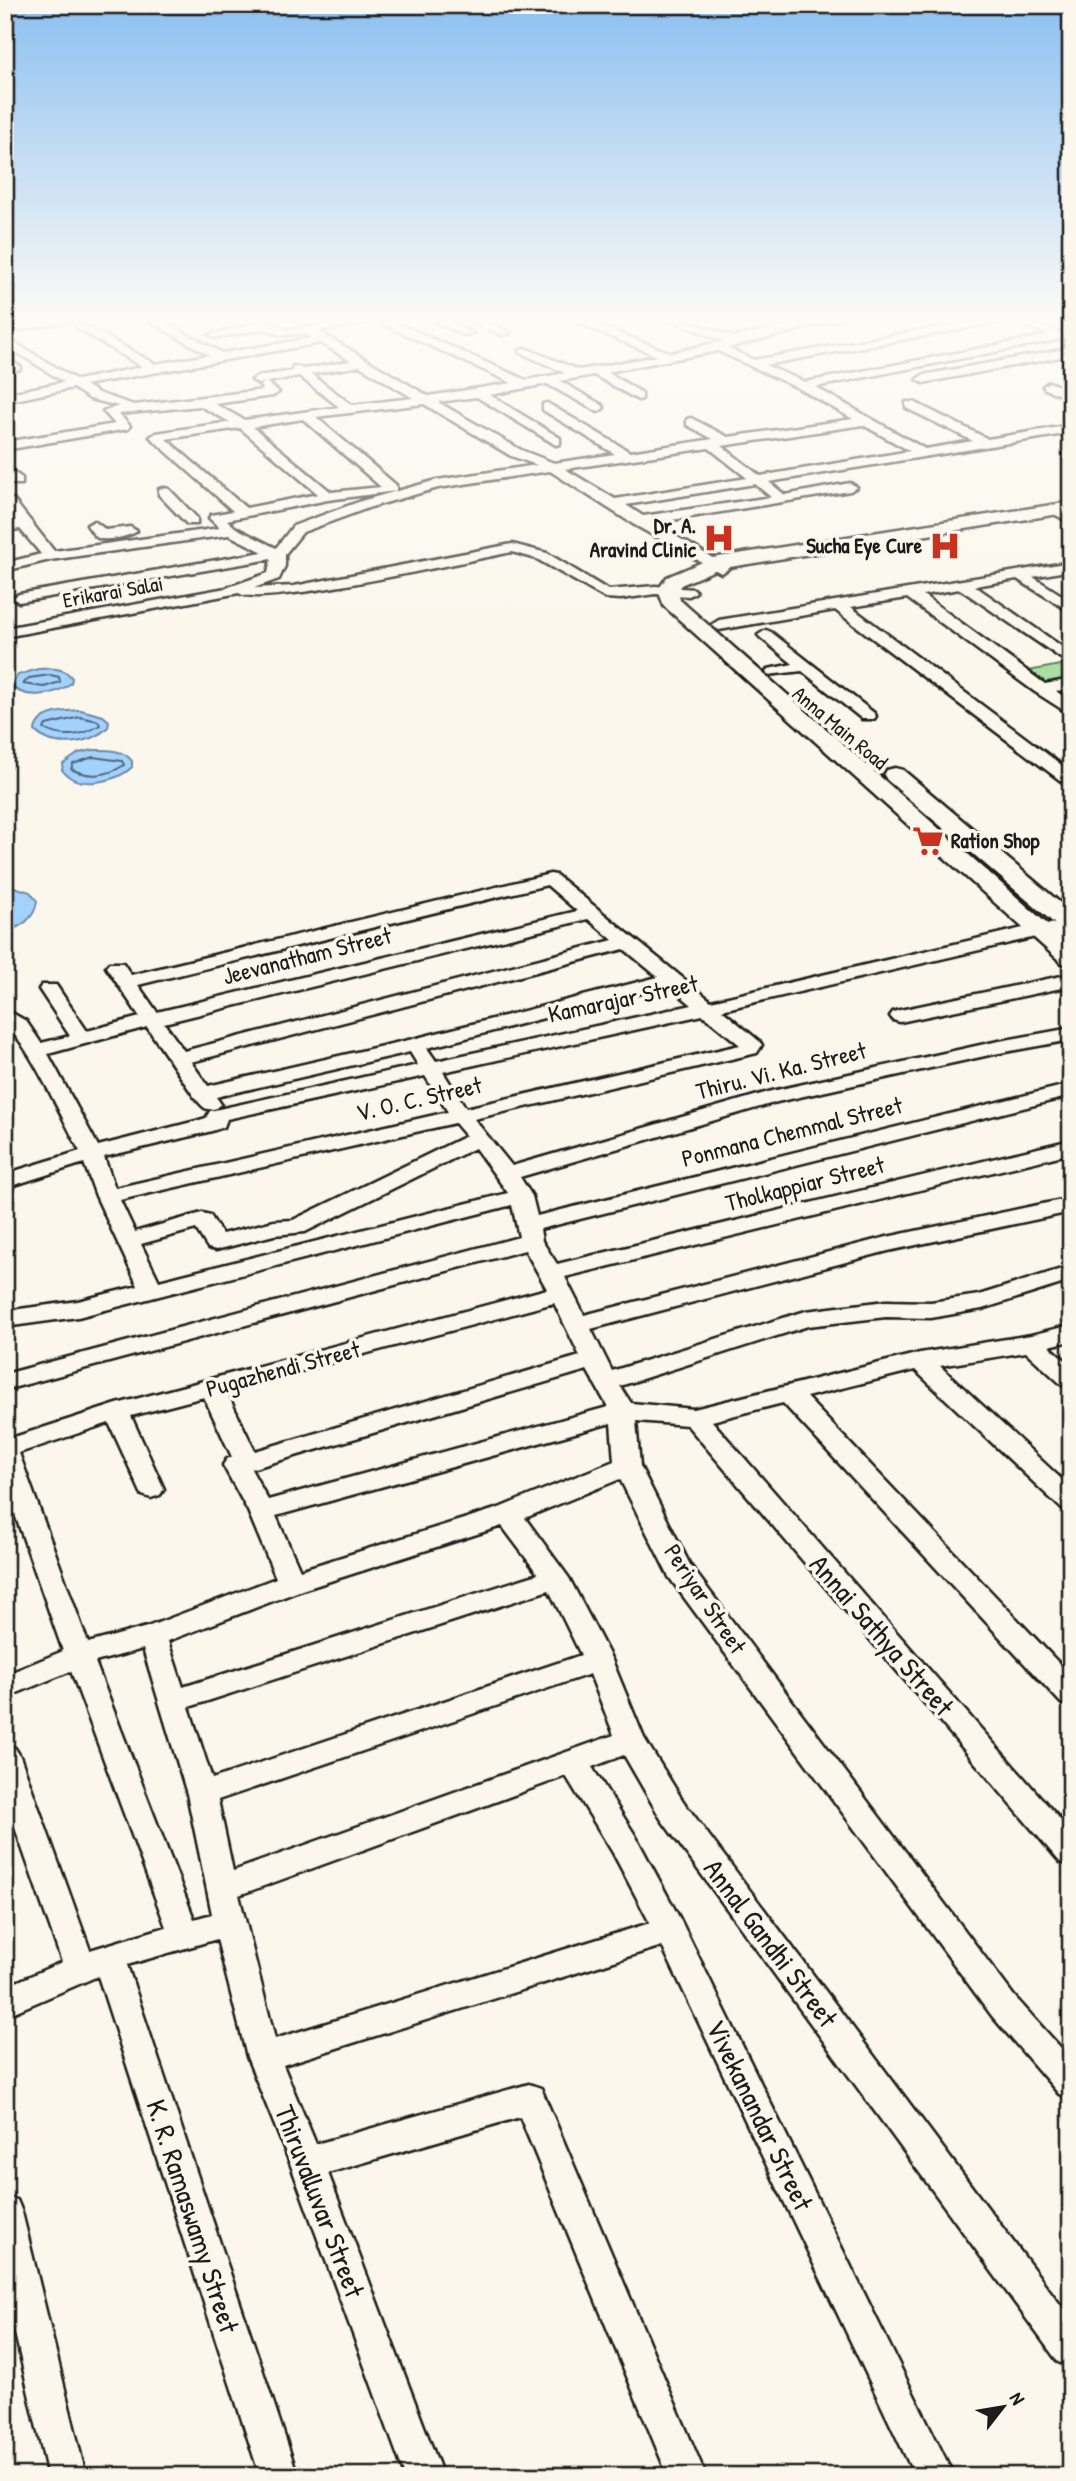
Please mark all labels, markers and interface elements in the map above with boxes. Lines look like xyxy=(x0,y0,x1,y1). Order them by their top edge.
place label: Dr. A. Aravind Clinic xyxy=(590,511,697,564)
hospital icon: Dr. A. Aravind Clinic xyxy=(702,521,736,555)
hospital icon: Sucha Eye Cure xyxy=(928,529,962,563)
place label: Sucha Eye Cure xyxy=(806,531,923,561)
street label: Erikarai Salai xyxy=(61,568,165,615)
street label: Anna Main Road xyxy=(786,679,894,776)
supermarket icon: Ration Shop xyxy=(911,824,945,858)
place label: Ration Shop xyxy=(951,826,1040,856)
street label: Jeevanatham Street xyxy=(219,918,395,991)
street label: Kamarajar Street xyxy=(545,966,701,1029)
street label: Thiru. Vi. Ka. Street xyxy=(692,1033,870,1107)
street label: V. O. C. Street xyxy=(353,1068,485,1128)
street label: Ponmana Chemmal Street xyxy=(678,1088,906,1174)
street label: Tholkappiar Street xyxy=(722,1148,888,1218)
street label: Pugazhendi Street xyxy=(202,1332,364,1404)
street label: Periyar Street xyxy=(657,1537,755,1660)
street label: Annai Sathya Street xyxy=(801,1546,963,1724)
street label: Annal Gandhi Street xyxy=(695,1851,847,2035)
street label: Vivekanandar Street xyxy=(697,2013,823,2217)
street label: K. R. Ramaswamy Street xyxy=(137,2095,249,2338)
street label: Thiruvalluvar Street xyxy=(266,2099,374,2303)
north arrow xyxy=(968,2372,1038,2442)
text: N xyxy=(1004,2387,1031,2409)

